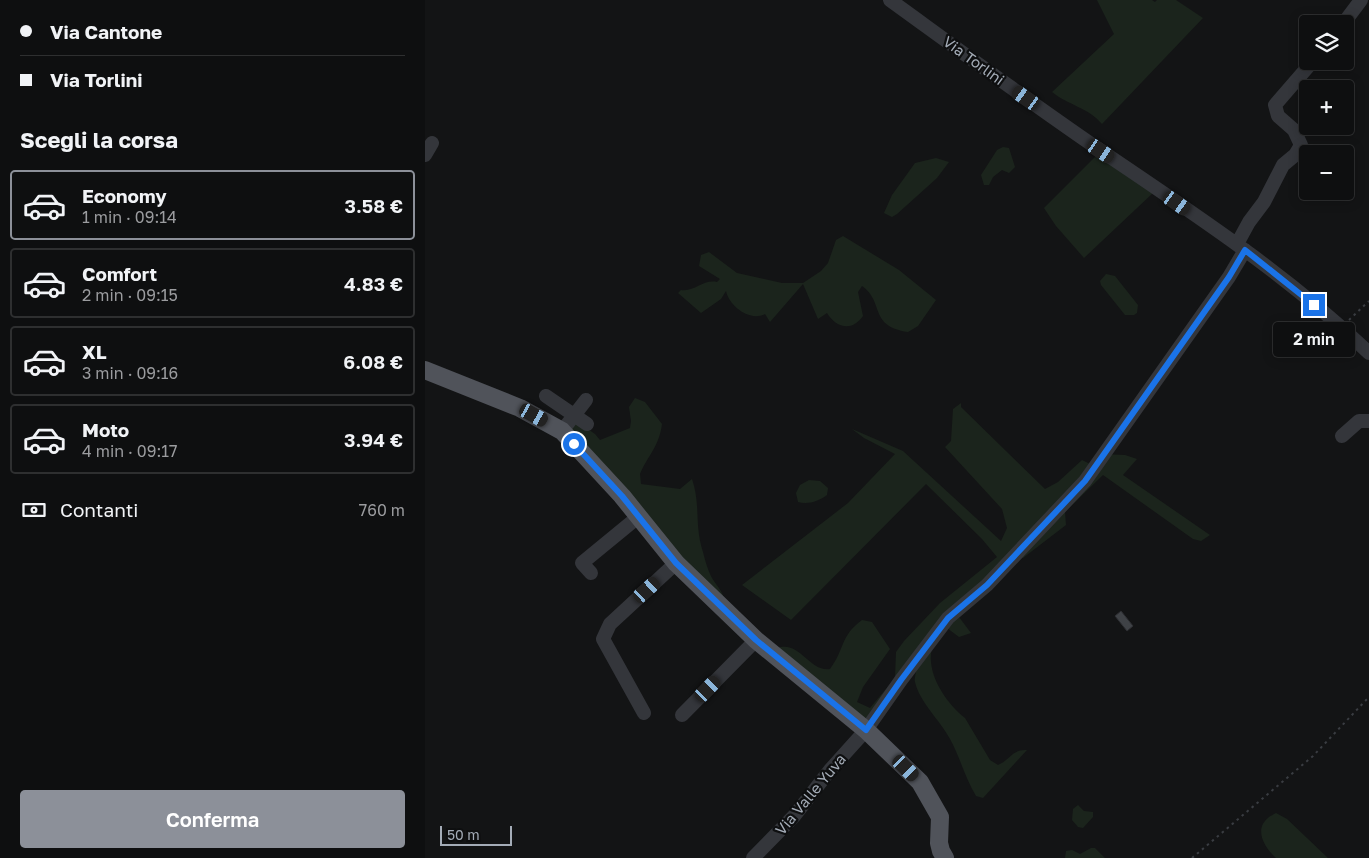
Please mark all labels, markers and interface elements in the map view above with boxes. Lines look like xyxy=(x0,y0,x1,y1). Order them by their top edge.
map controls xyxy=(1299,15,1354,200)
button: layers xyxy=(1299,15,1354,70)
text: Via Cantone xyxy=(50,20,162,43)
street label: Via Torlini xyxy=(940,32,1008,88)
text: Via Torlini xyxy=(50,68,142,91)
button: + xyxy=(1299,80,1354,135)
car xyxy=(1009,83,1042,113)
text: Scegli la corsa xyxy=(20,126,178,153)
car xyxy=(1084,136,1117,166)
button: − xyxy=(1299,145,1354,200)
icon: car xyxy=(22,183,67,228)
text: Economy xyxy=(82,184,167,207)
car xyxy=(1160,188,1193,218)
text: 3.58 € xyxy=(344,194,403,217)
text: 1 min · 09:14 xyxy=(82,207,177,227)
icon: car xyxy=(22,261,67,306)
text: Comfort xyxy=(82,262,157,285)
text: 4.83 € xyxy=(344,272,403,295)
text: 2 min · 09:15 xyxy=(82,285,178,305)
route end xyxy=(1303,294,1325,316)
callout: 2 min xyxy=(1273,322,1355,358)
text: 2 min xyxy=(1293,329,1335,349)
icon: car xyxy=(22,339,67,384)
text: XL xyxy=(82,340,107,363)
text: 6.08 € xyxy=(343,350,403,373)
text: 3 min · 09:16 xyxy=(82,363,178,383)
car xyxy=(517,401,550,429)
icon: car xyxy=(22,417,67,462)
text: Moto xyxy=(82,418,129,441)
text: 3.94 € xyxy=(344,428,403,451)
route start xyxy=(563,433,585,455)
text: 4 min · 09:17 xyxy=(82,441,178,461)
icon: cash xyxy=(20,496,48,524)
text: Contanti xyxy=(60,498,138,521)
text: 760 m xyxy=(359,500,405,520)
car xyxy=(630,574,663,606)
car xyxy=(692,673,723,705)
street label: Via Valle Yuva xyxy=(771,750,849,838)
car xyxy=(890,752,921,784)
button: Conferma xyxy=(20,790,405,848)
scale bar xyxy=(440,823,513,846)
text: 50 m xyxy=(447,826,480,843)

